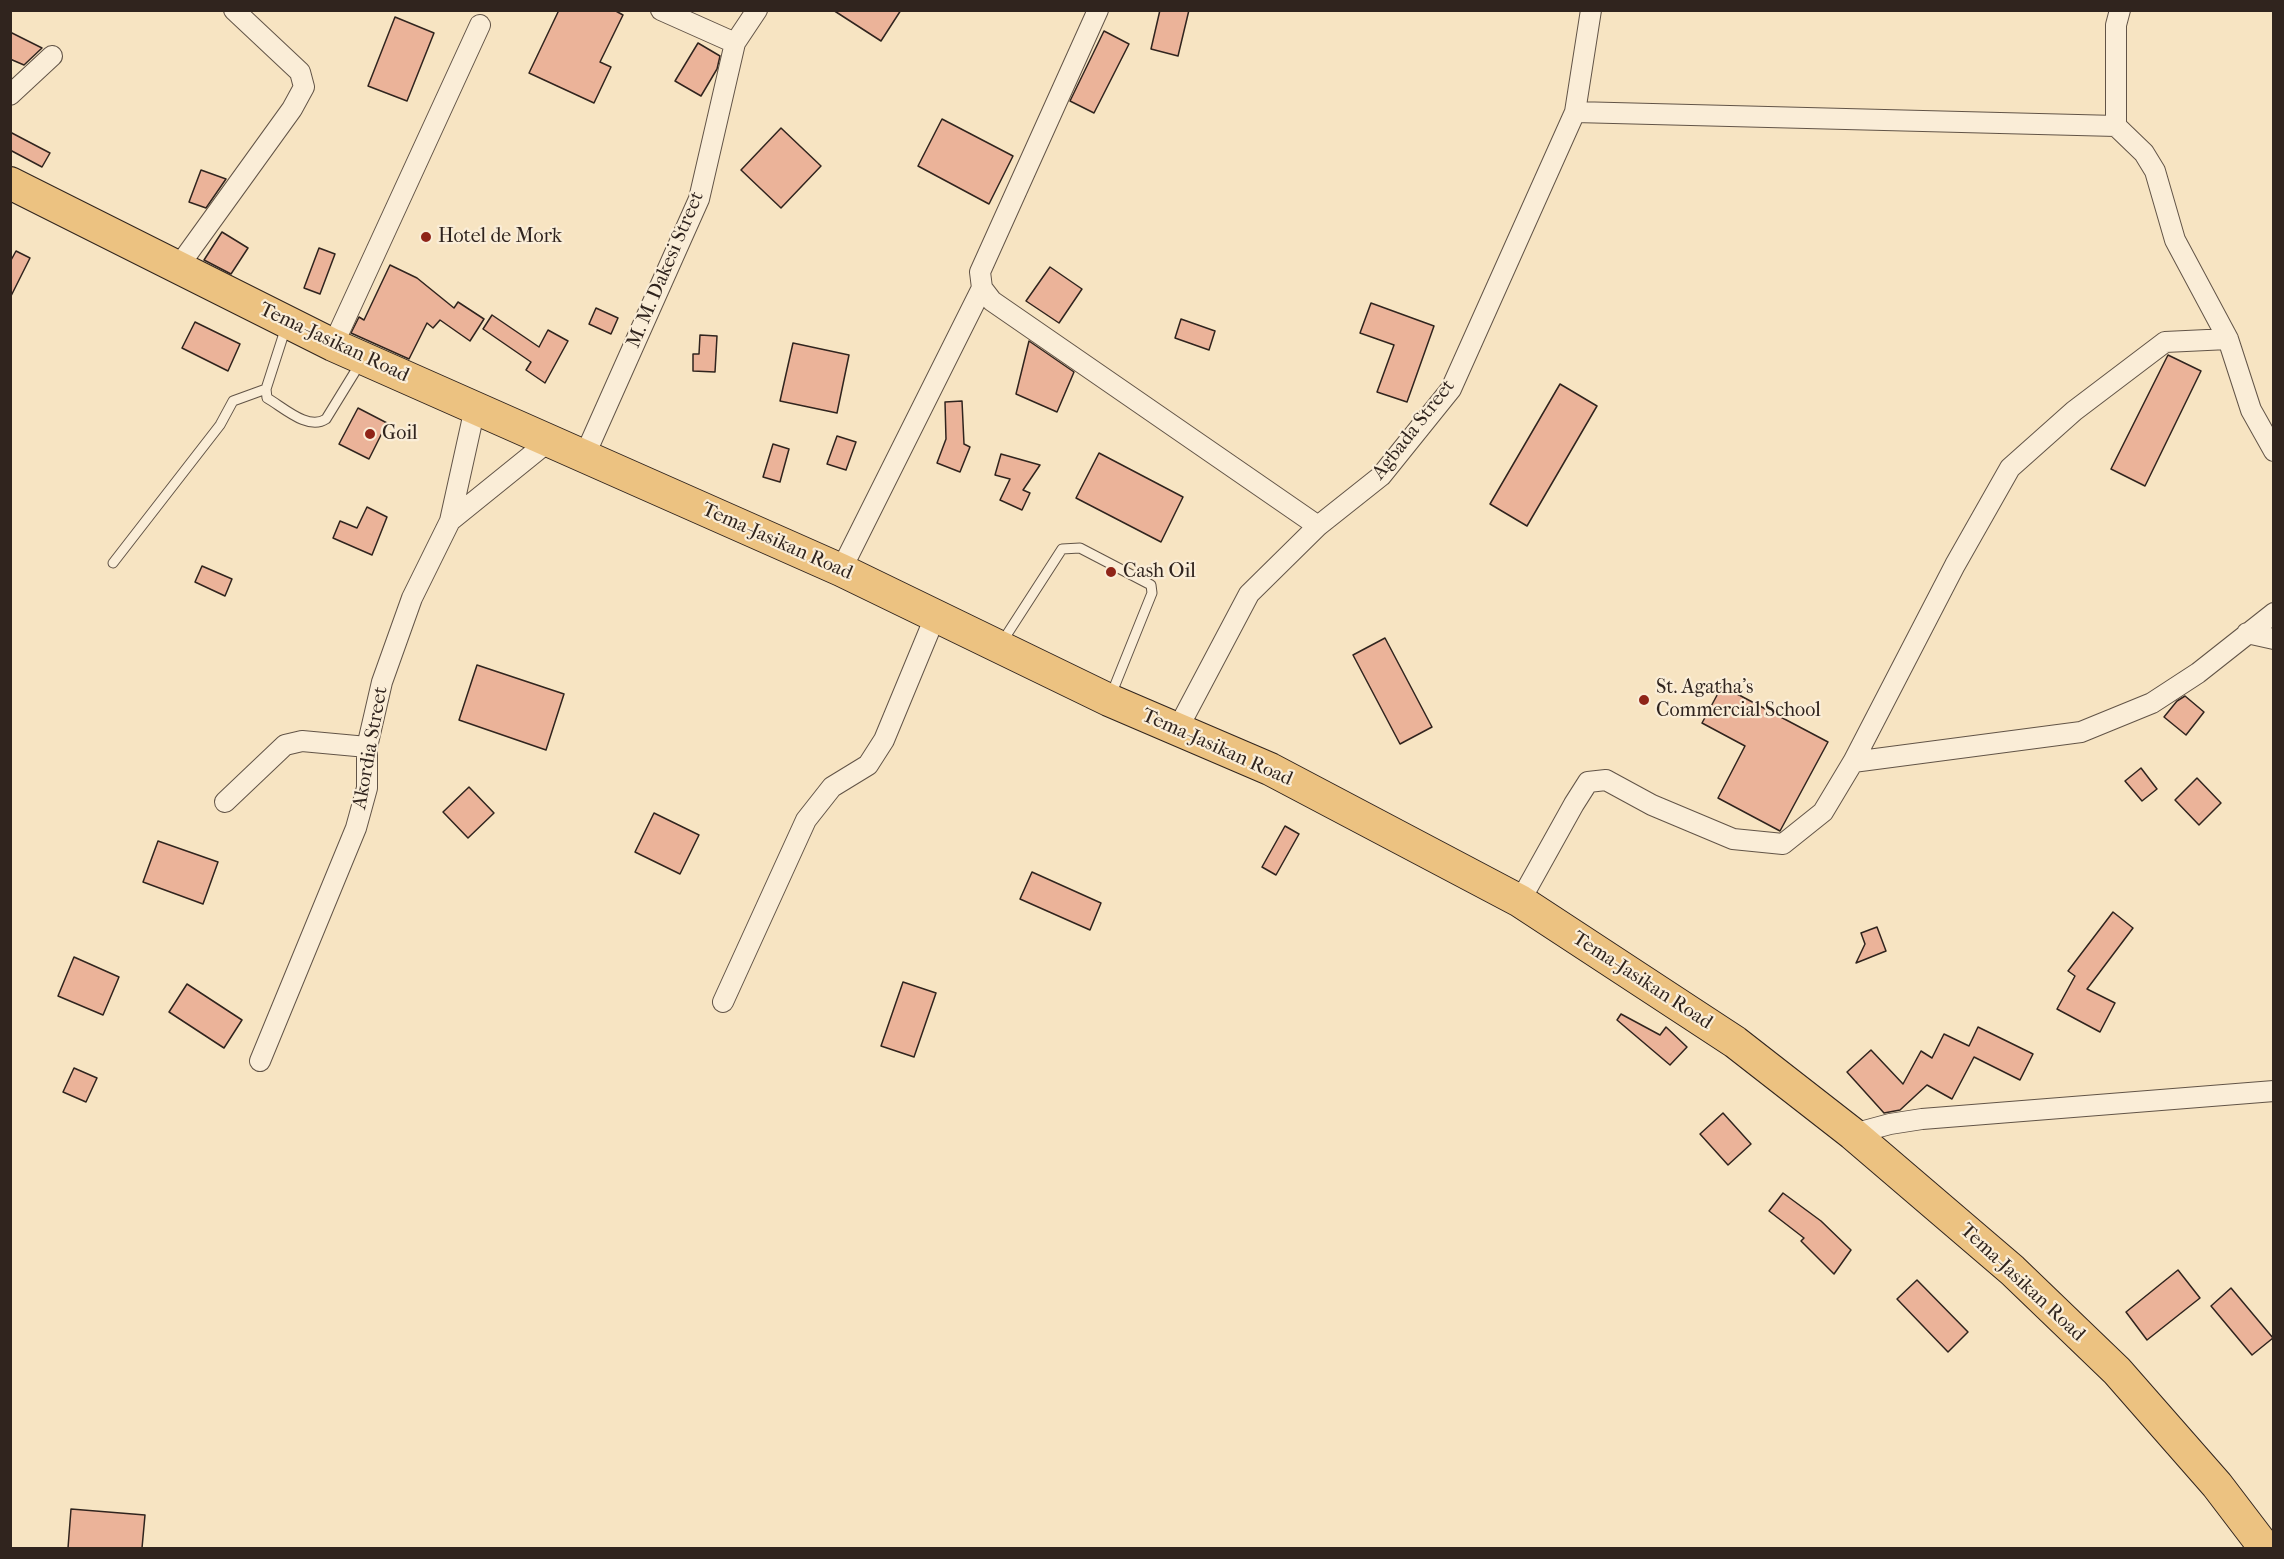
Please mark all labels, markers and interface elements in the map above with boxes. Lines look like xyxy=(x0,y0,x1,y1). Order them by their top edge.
street label: M. M. Dakesi Street xyxy=(622,188,710,352)
place label: Hotel de Mork xyxy=(438,225,562,249)
marker: Hotel de Mork xyxy=(419,230,433,244)
street label: Tema-Jasikan Road xyxy=(255,298,413,388)
street label: Agbada Street xyxy=(1367,375,1461,485)
place label: Goil xyxy=(382,422,418,446)
marker: Goil xyxy=(363,427,377,441)
street label: Tema-Jasikan Road xyxy=(698,498,856,586)
place label: Cash Oil xyxy=(1123,560,1196,584)
marker: Cash Oil xyxy=(1104,565,1118,579)
place label: St. Agatha's Commercial School xyxy=(1656,676,1821,723)
street label: Akordia Street xyxy=(348,685,394,811)
marker: St. Agatha's Commercial School xyxy=(1637,693,1651,707)
street label: Tema-Jasikan Road xyxy=(1138,704,1296,792)
street label: Tema-Jasikan Road xyxy=(1567,927,1717,1035)
street label: Tema-Jasikan Road xyxy=(1954,1219,2090,1347)

